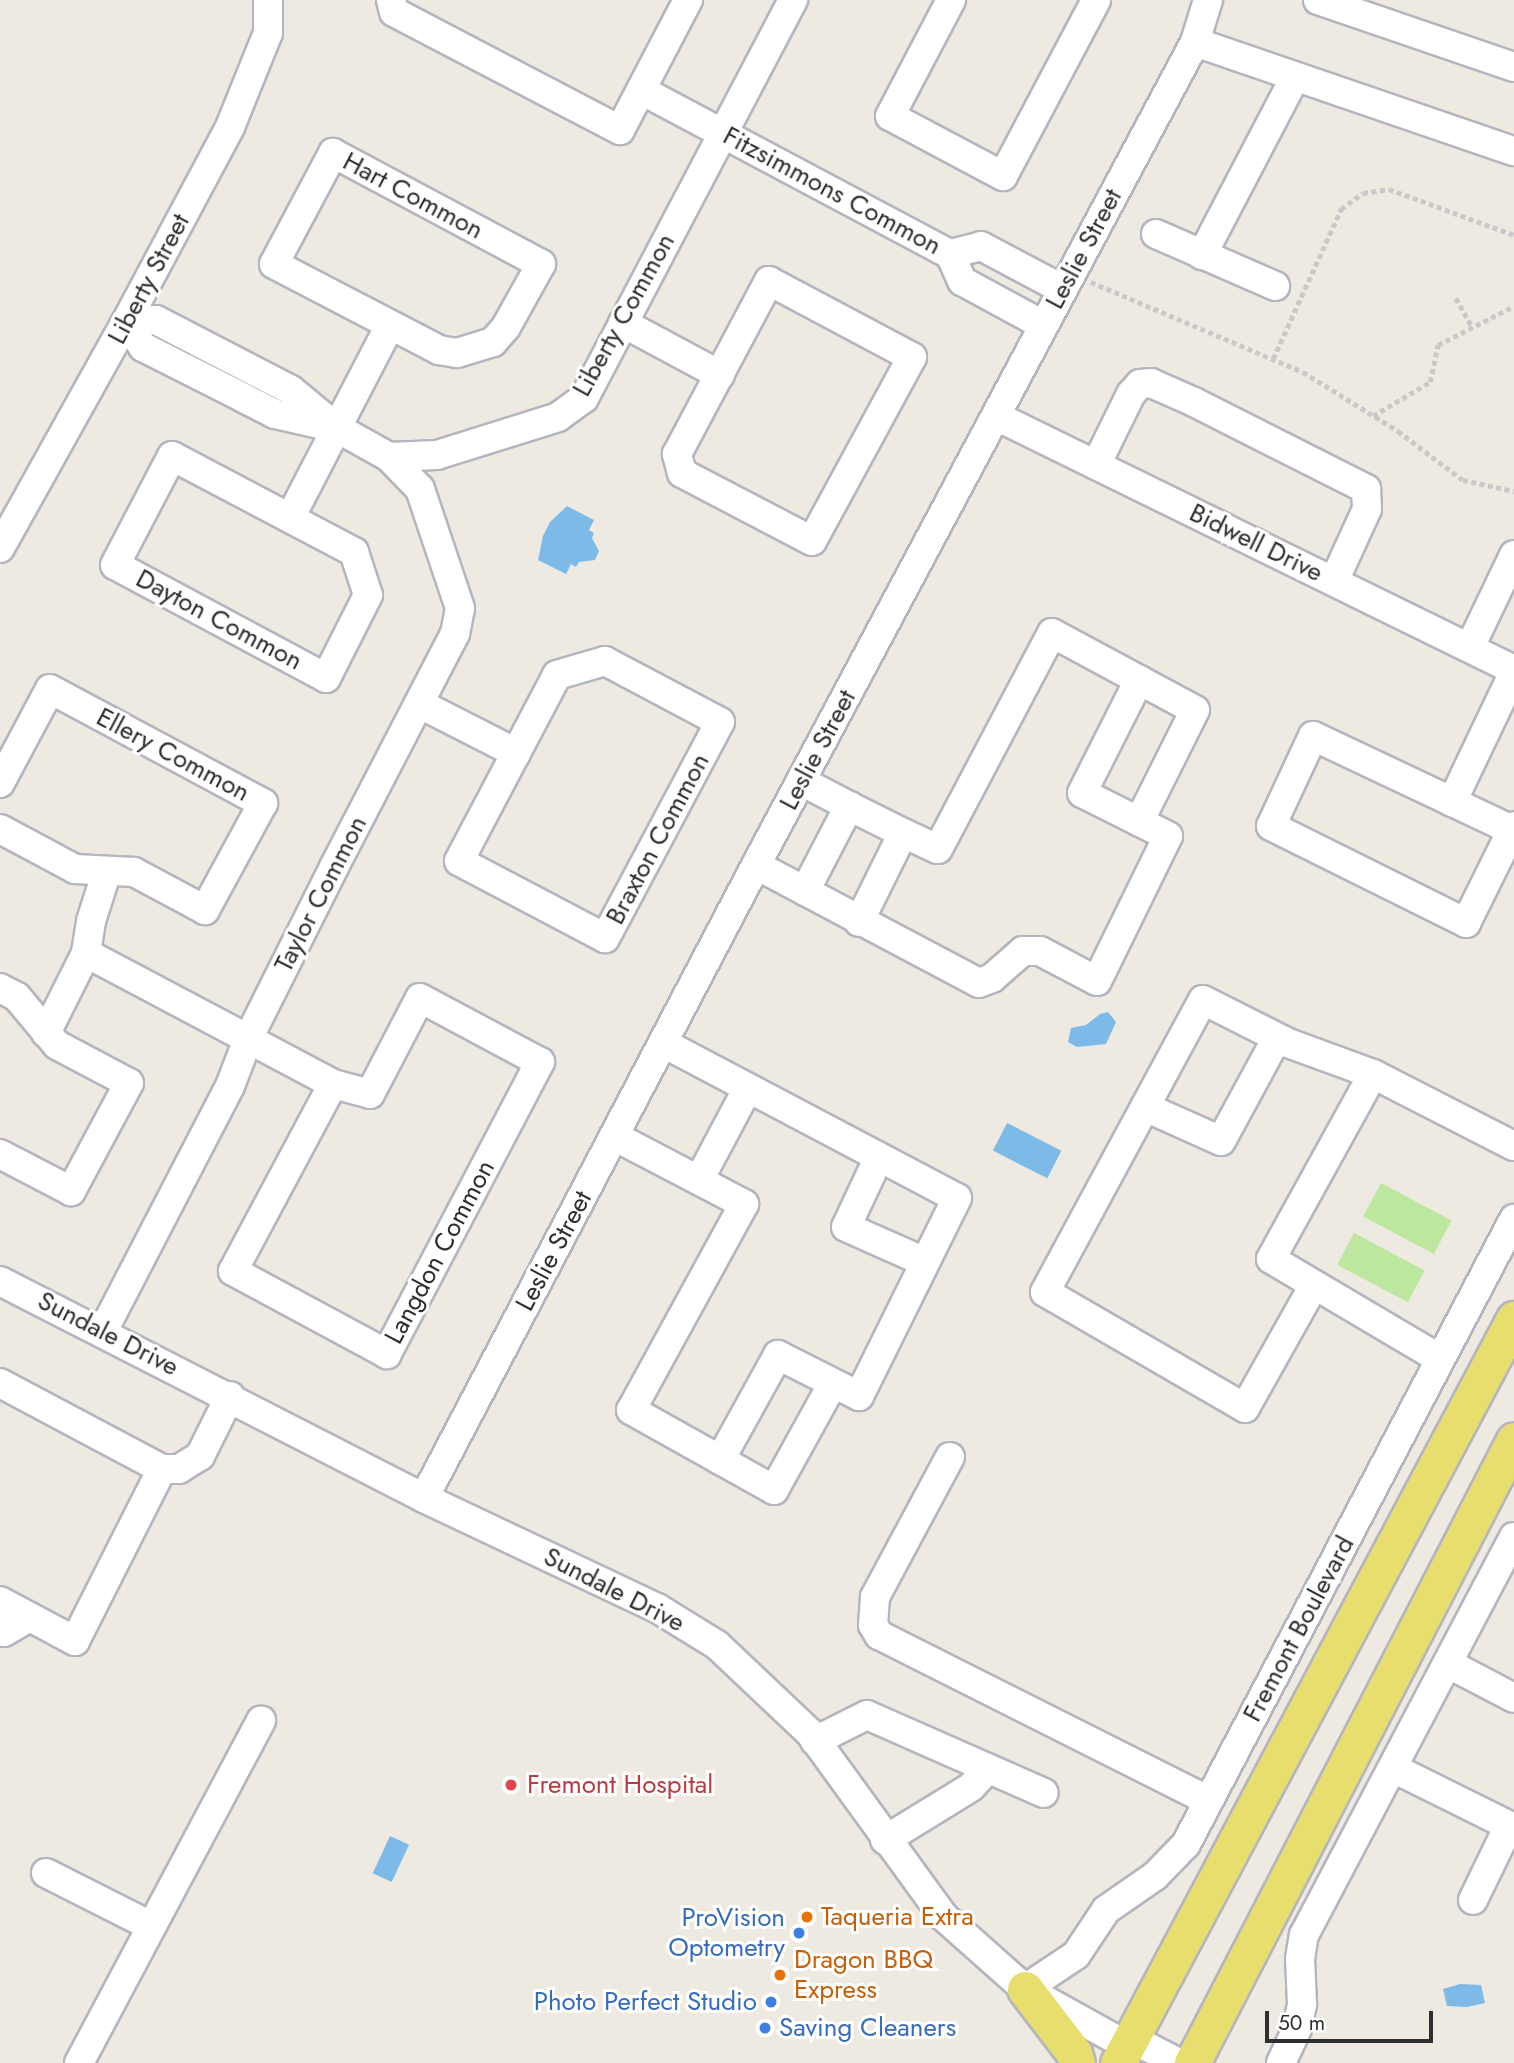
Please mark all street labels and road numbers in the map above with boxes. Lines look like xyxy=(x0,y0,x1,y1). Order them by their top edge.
street label: Fitzsimmons Common xyxy=(718,120,946,262)
street label: Hart Common xyxy=(337,146,489,246)
street label: Leslie Street xyxy=(1039,184,1129,314)
street label: Liberty Street xyxy=(102,208,196,350)
street label: Liberty Common xyxy=(566,228,682,402)
street label: Bidwell Drive xyxy=(1184,497,1328,589)
street label: Dayton Common xyxy=(131,563,307,677)
street label: Leslie Street xyxy=(773,685,863,815)
street label: Ellery Common xyxy=(91,702,255,808)
street label: Braxton Common xyxy=(600,748,716,930)
street label: Taylor Common xyxy=(268,811,374,977)
street label: Langdon Common xyxy=(378,1155,502,1349)
street label: Leslie Street xyxy=(509,1186,599,1316)
street label: Sundale Drive xyxy=(32,1285,184,1383)
street label: Fremont Boulevard xyxy=(1237,1531,1361,1727)
street label: Sundale Drive xyxy=(538,1541,690,1639)

